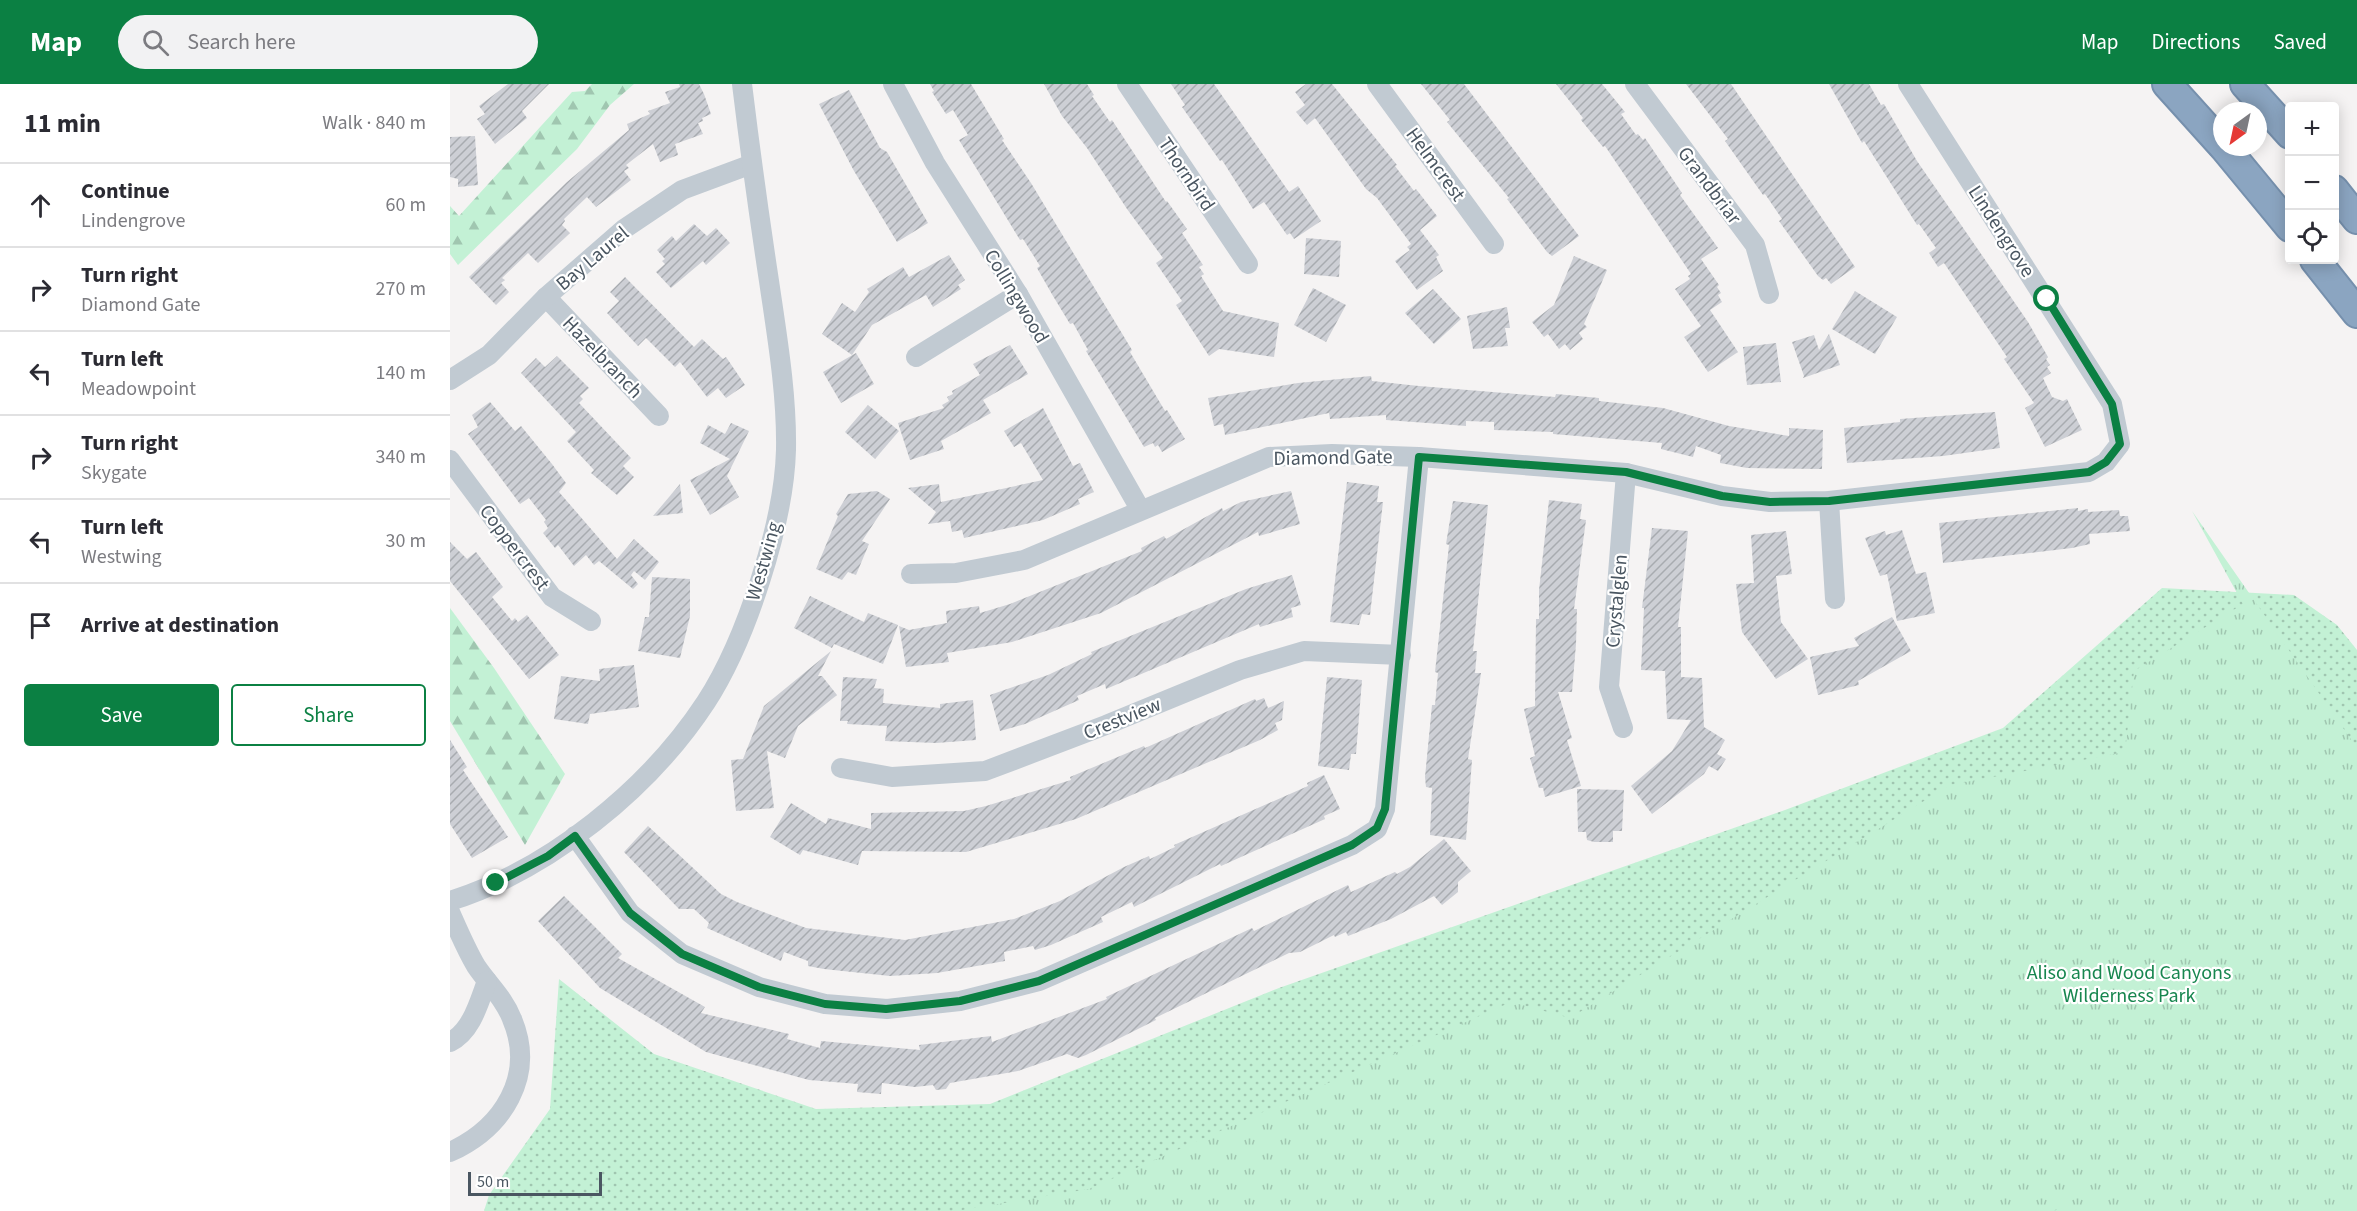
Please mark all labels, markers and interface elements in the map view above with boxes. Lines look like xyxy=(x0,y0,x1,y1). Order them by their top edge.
search box xyxy=(118,15,538,69)
text: Map xyxy=(30,22,82,62)
icon: search xyxy=(139,26,172,59)
text: Search here xyxy=(187,26,296,58)
text: Map xyxy=(2081,27,2119,57)
text: Directions xyxy=(2152,27,2240,57)
text: Saved xyxy=(2273,27,2327,57)
north arrow xyxy=(2213,102,2267,156)
map controls xyxy=(2285,102,2339,264)
button: + xyxy=(2285,102,2339,156)
text: 11 min xyxy=(24,105,101,142)
text: Walk · 840 m xyxy=(322,109,426,137)
street label: Helmcrest xyxy=(1399,122,1472,207)
street label: Thornbird xyxy=(1151,132,1221,217)
street label: Grandbriar xyxy=(1671,141,1748,230)
button: − xyxy=(2285,156,2339,210)
text: Continue xyxy=(81,175,170,207)
street label: Lindengrove xyxy=(1961,180,2041,283)
icon: ahead xyxy=(24,189,57,222)
text: 60 m xyxy=(386,191,426,219)
text: Lindengrove xyxy=(81,207,185,235)
button: locate xyxy=(2285,210,2339,264)
street label: Bay Laurel xyxy=(550,220,635,298)
street label: Collingwood xyxy=(977,244,1055,349)
text: Turn right xyxy=(81,259,178,291)
icon: right xyxy=(24,273,57,306)
text: 270 m xyxy=(376,275,426,303)
route start xyxy=(2033,285,2059,311)
text: Diamond Gate xyxy=(81,291,200,319)
street label: Hazelbranch xyxy=(556,310,649,405)
text: Turn left xyxy=(81,343,163,375)
icon: left xyxy=(24,357,57,390)
text: 140 m xyxy=(376,359,426,387)
text: Meadowpoint xyxy=(81,375,196,403)
text: Turn right xyxy=(81,427,178,459)
icon: right xyxy=(24,441,57,474)
text: 340 m xyxy=(376,443,426,471)
street label: Diamond Gate xyxy=(1273,443,1393,473)
text: Skygate xyxy=(81,459,147,487)
street label: Coppercrest xyxy=(472,499,556,597)
text: Turn left xyxy=(81,511,163,543)
street label: Westwing xyxy=(739,519,789,604)
icon: left xyxy=(24,525,57,558)
text: 30 m xyxy=(386,527,426,555)
text: Westwing xyxy=(81,543,162,571)
street label: Crystalglen xyxy=(1599,553,1635,649)
icon: arrive xyxy=(24,609,57,642)
text: Arrive at destination xyxy=(81,609,279,641)
button: Save xyxy=(24,684,219,746)
button: Share xyxy=(231,684,426,746)
street label: Crestview xyxy=(1079,691,1165,747)
route end xyxy=(482,869,508,895)
park label: Aliso and Wood Canyons Wilderness Park xyxy=(2027,959,2231,1010)
scale bar xyxy=(468,1169,602,1196)
text: 50 m xyxy=(477,1171,509,1193)

